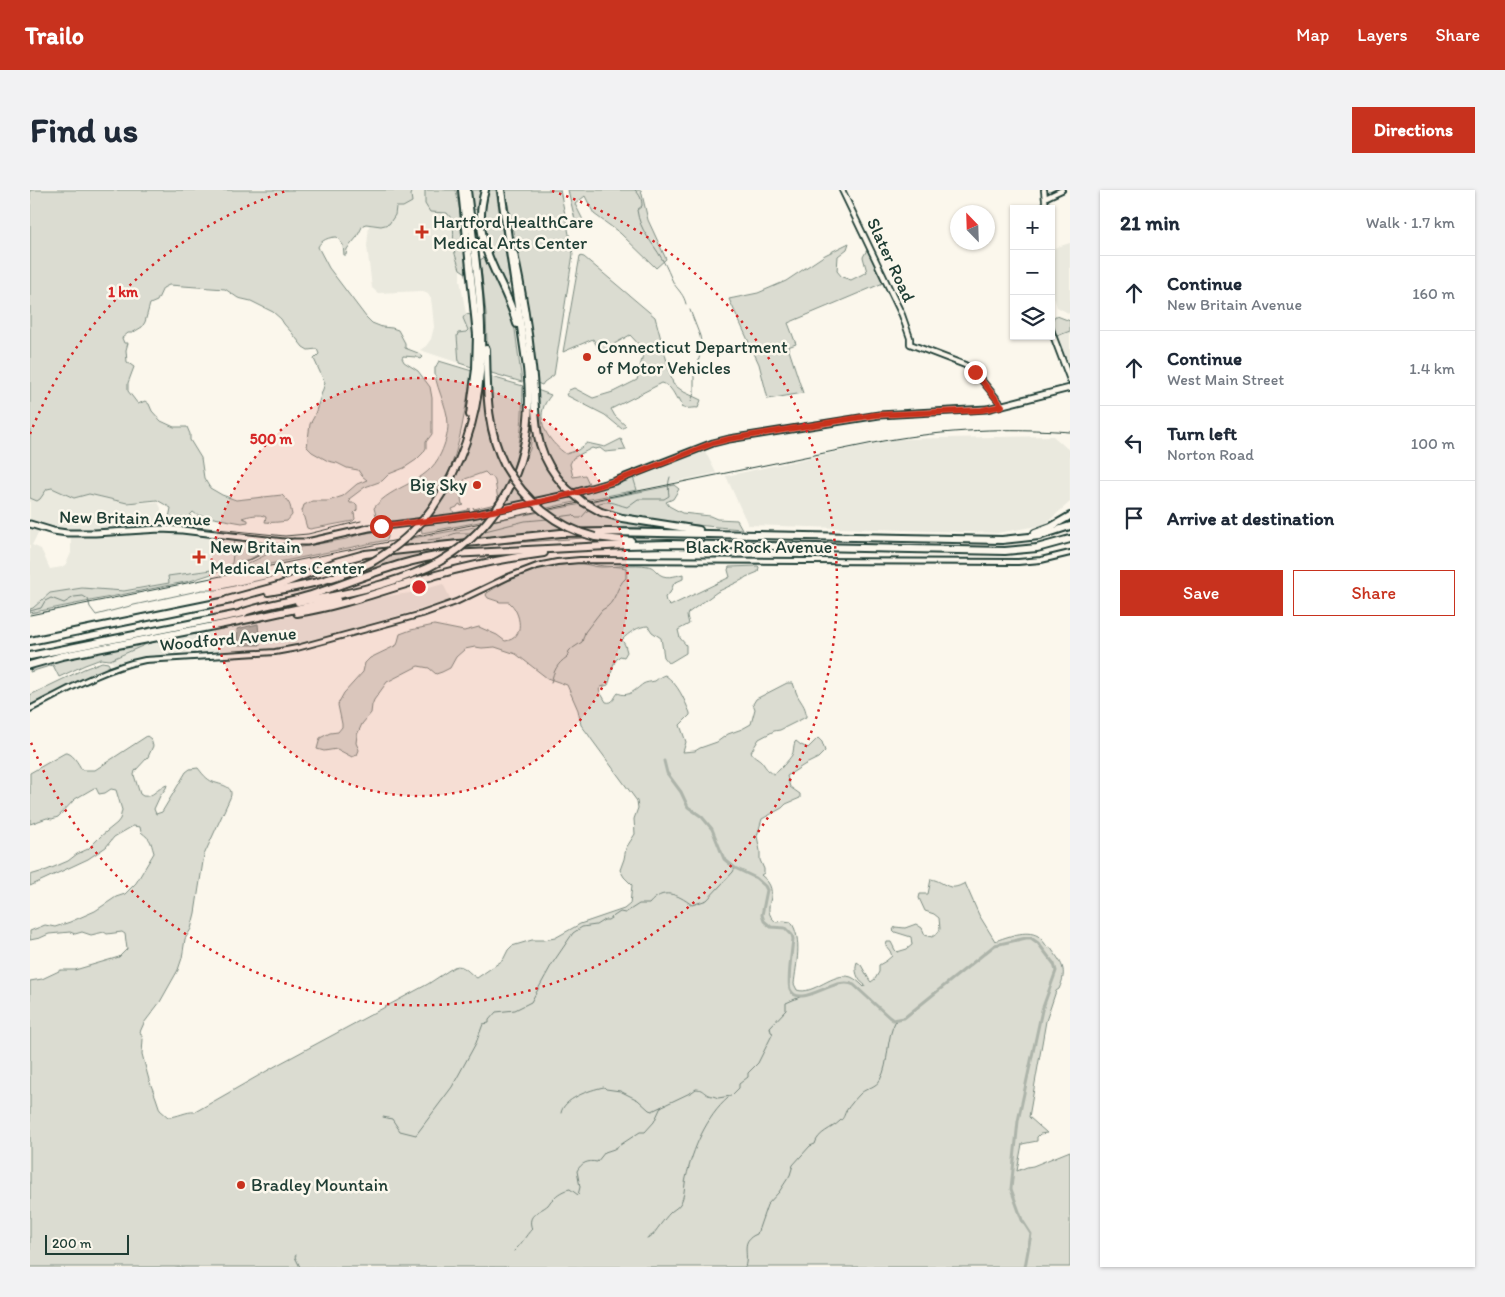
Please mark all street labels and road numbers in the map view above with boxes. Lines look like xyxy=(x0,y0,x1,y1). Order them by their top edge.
street label: Slater Road xyxy=(862,214,920,306)
street label: New Britain Avenue xyxy=(59,506,211,530)
street label: Black Rock Avenue xyxy=(686,536,832,558)
street label: Woodford Avenue xyxy=(159,622,297,656)

